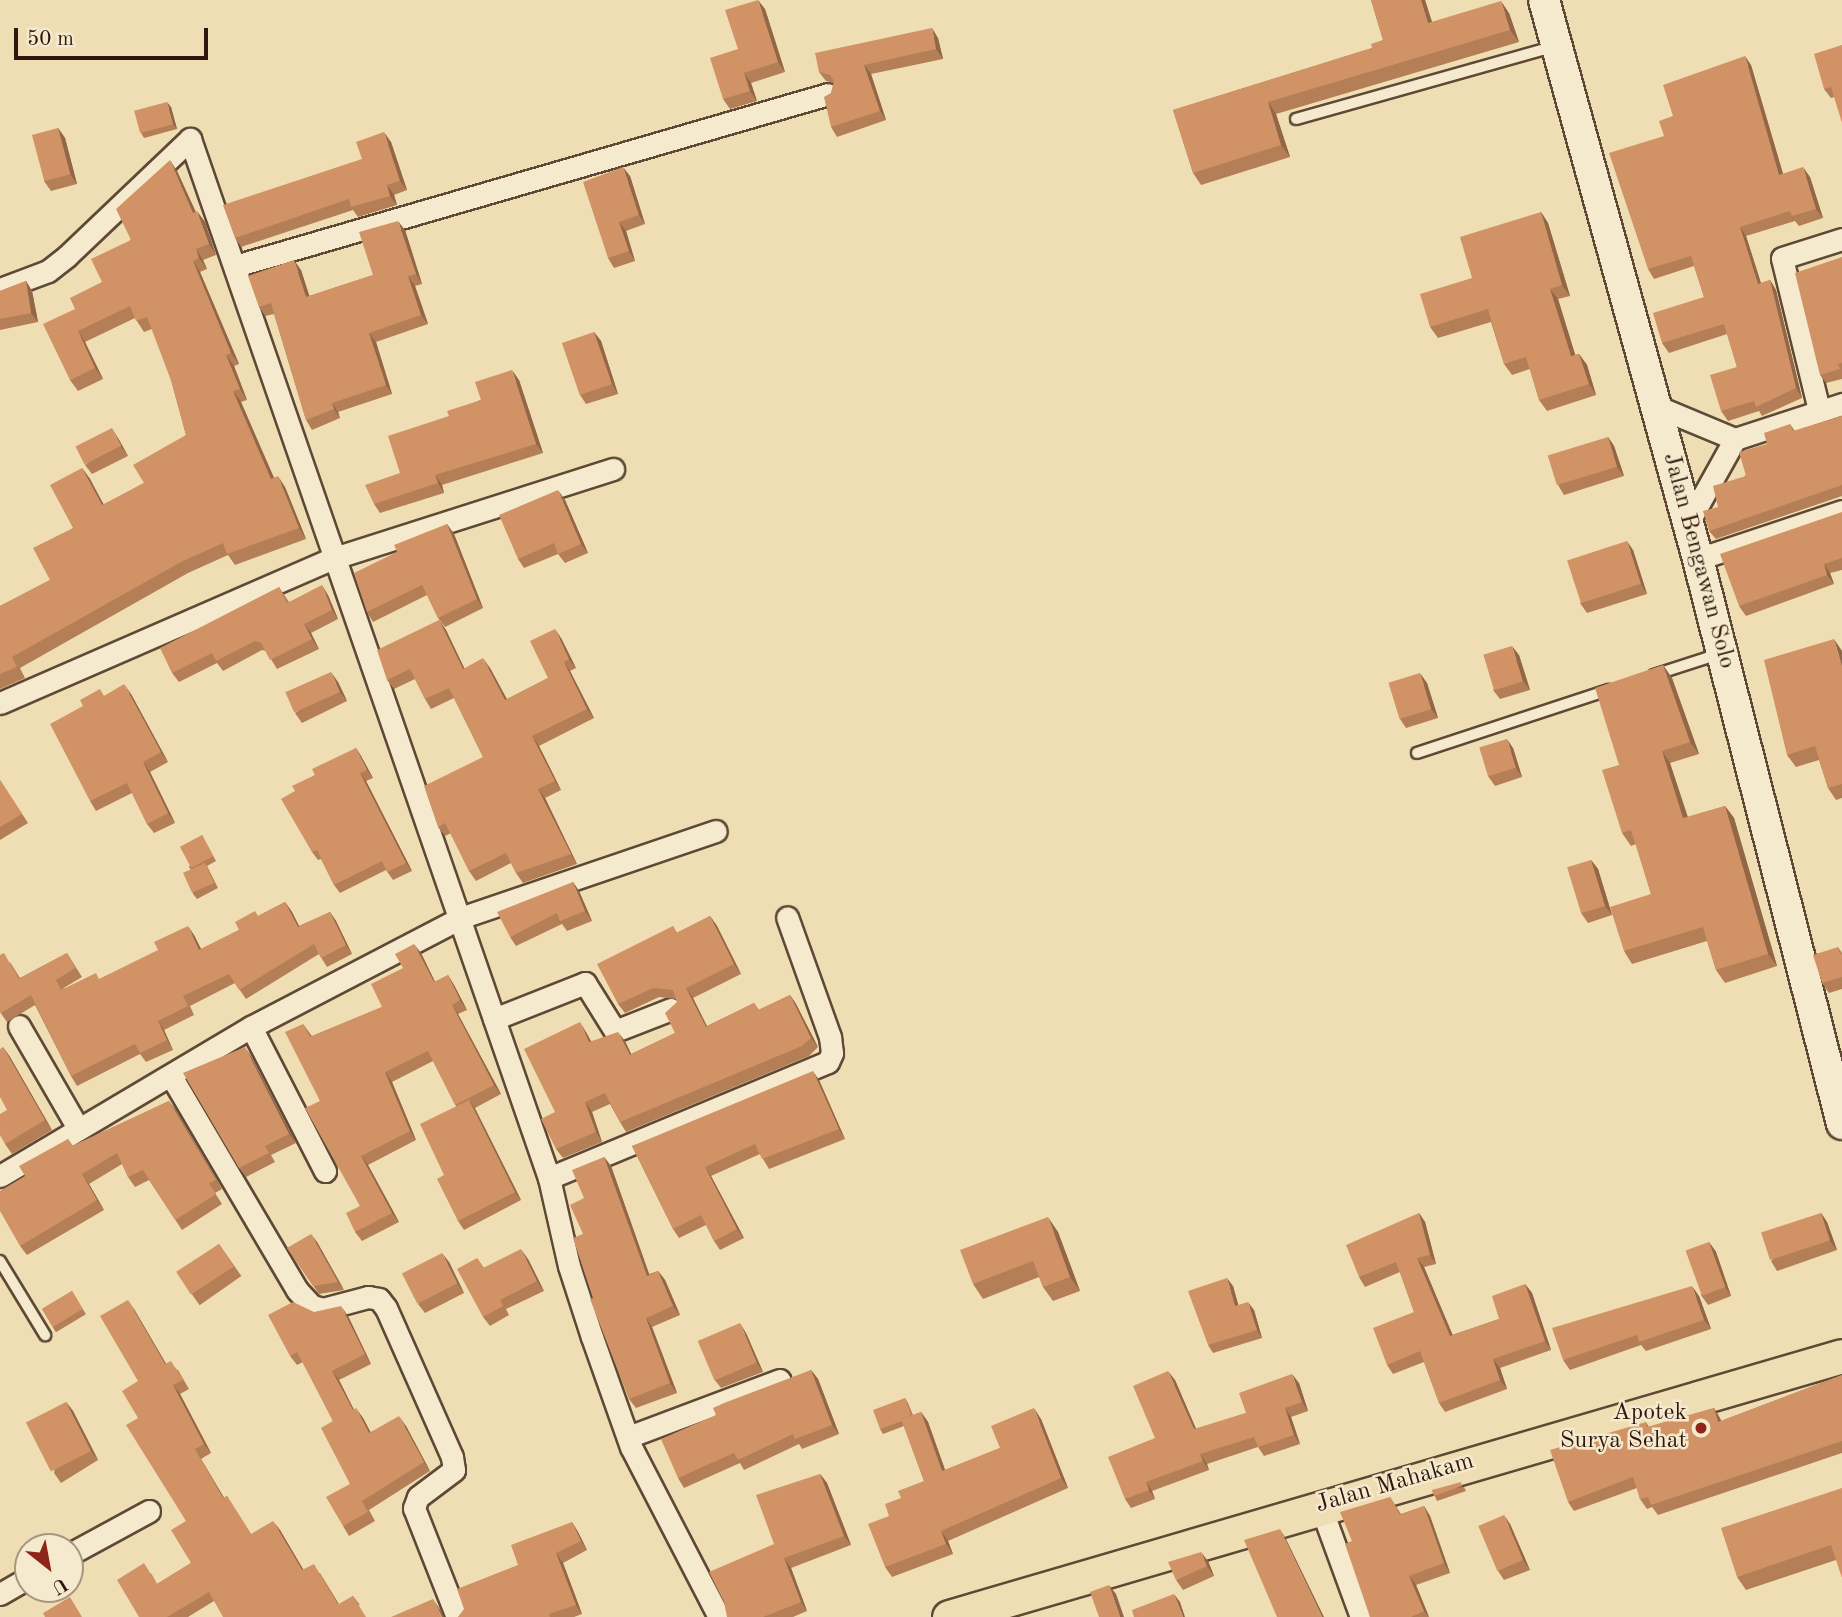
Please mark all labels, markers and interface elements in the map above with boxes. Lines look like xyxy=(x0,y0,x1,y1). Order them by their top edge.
scale bar xyxy=(18,14,212,58)
text: 50 m xyxy=(27,29,74,50)
street label: Jalan Bengawan Solo xyxy=(1655,450,1741,672)
place label: Apotek Surya Sehat xyxy=(1560,1400,1687,1456)
marker: Apotek Surya Sehat xyxy=(1693,1420,1709,1436)
street label: Jalan Mahakam xyxy=(1313,1448,1477,1520)
north arrow xyxy=(14,1533,84,1603)
text: U xyxy=(48,1573,70,1597)

